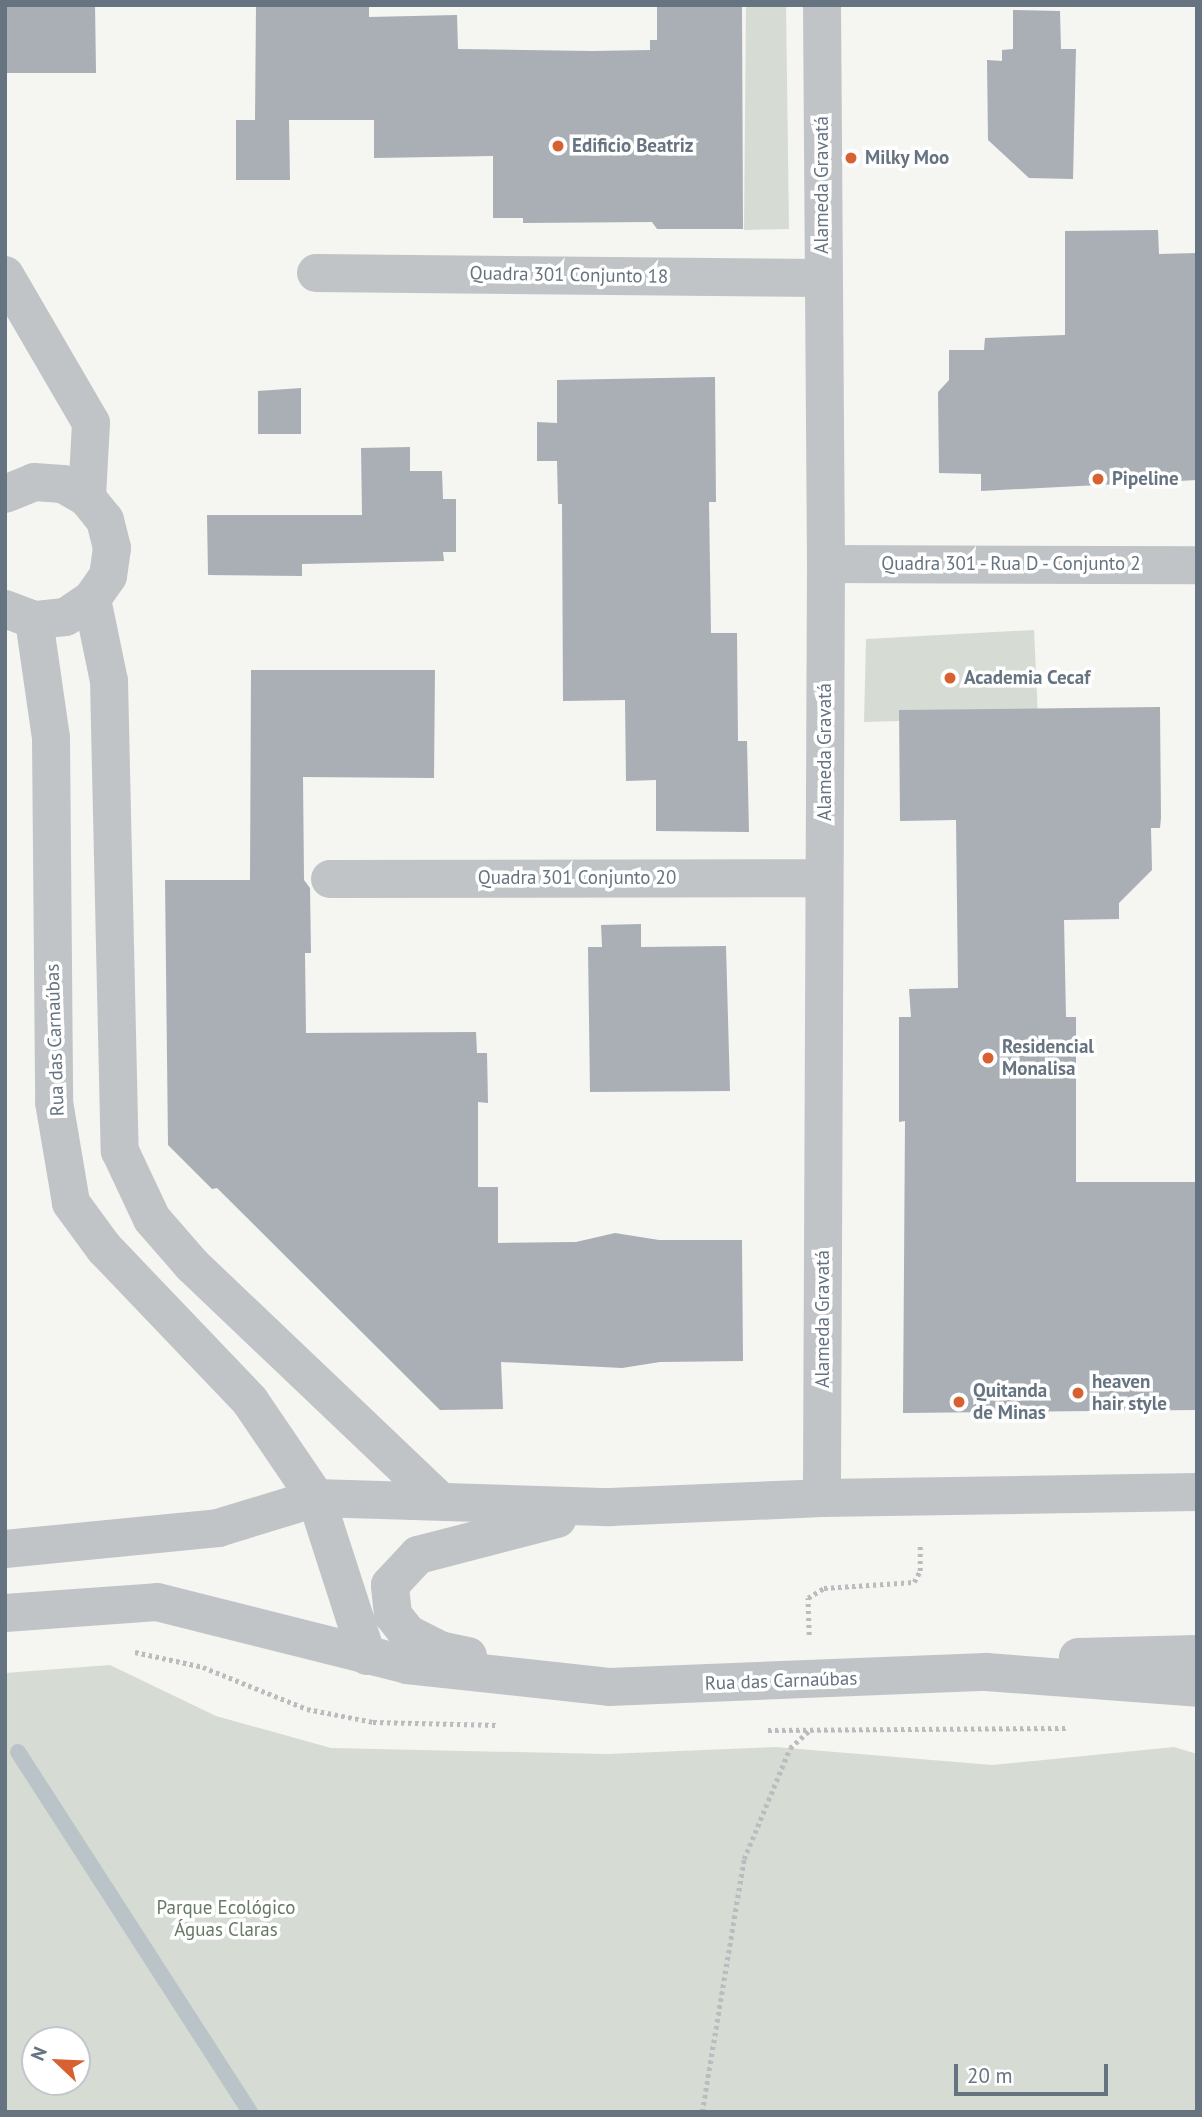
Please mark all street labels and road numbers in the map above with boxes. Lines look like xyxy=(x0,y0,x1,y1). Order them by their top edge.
street label: Alameda Gravatá xyxy=(811,116,833,254)
street label: Quadra 301 Conjunto 18 xyxy=(469,262,669,288)
street label: Quadra 301 - Rua D - Conjunto 2 xyxy=(878,553,1144,575)
street label: Alameda Gravatá xyxy=(814,683,836,821)
street label: Quadra 301 Conjunto 20 xyxy=(478,867,676,889)
street label: Rua das Carnaúbas xyxy=(41,963,69,1117)
street label: Alameda Gravatá xyxy=(812,1250,834,1388)
street label: Rua das Carnaúbas xyxy=(704,1667,858,1695)

